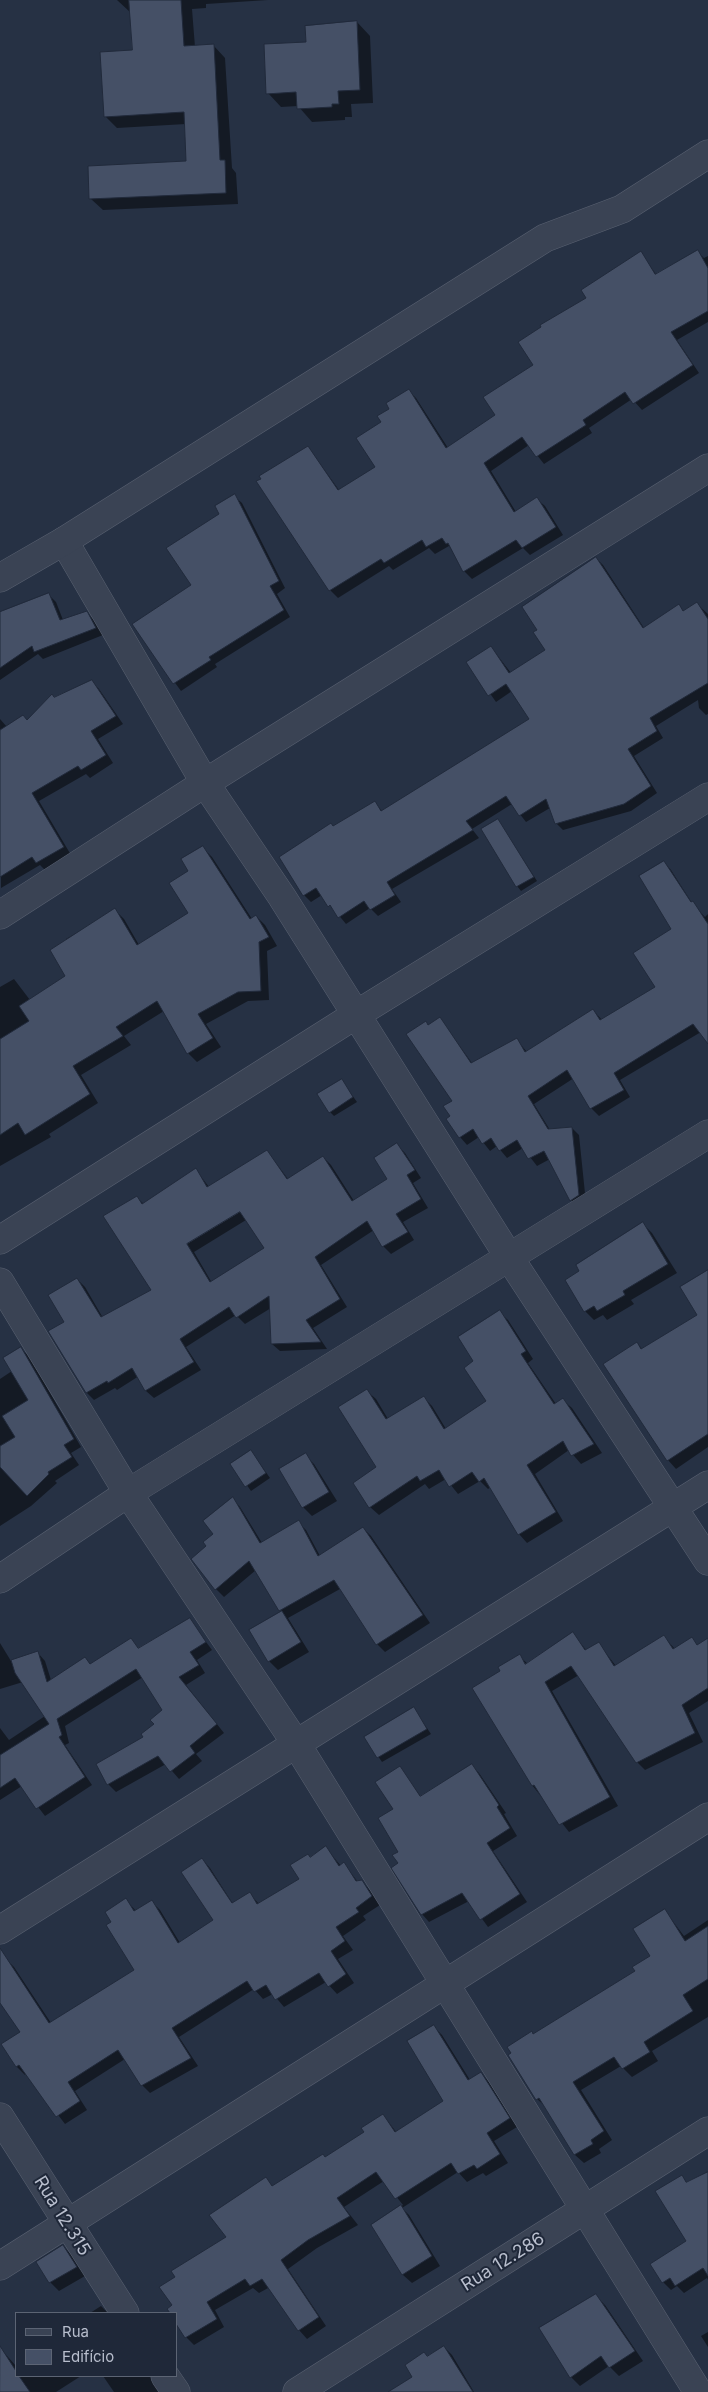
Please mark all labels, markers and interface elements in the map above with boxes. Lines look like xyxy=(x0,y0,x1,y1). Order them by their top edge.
street label: Rua 12.315 xyxy=(29,2172,95,2260)
street label: Rua 12.286 xyxy=(457,2228,549,2296)
legend xyxy=(15,2312,178,2377)
text: Rua xyxy=(62,2322,89,2341)
text: Edifício xyxy=(62,2347,114,2366)

